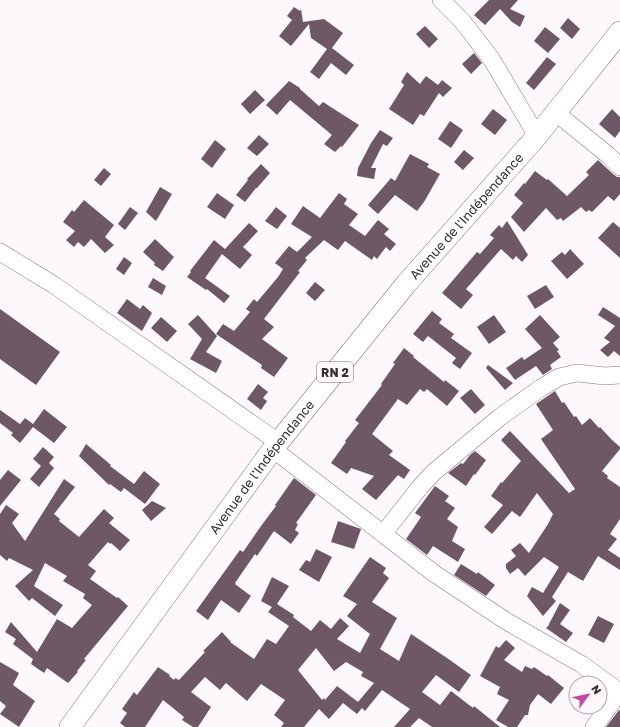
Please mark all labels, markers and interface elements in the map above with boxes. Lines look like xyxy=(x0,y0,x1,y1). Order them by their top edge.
street label: Avenue de l'Indépendance xyxy=(406,149,526,283)
road number: RN 2 xyxy=(317,362,353,382)
street label: Avenue de l'Indépendance xyxy=(206,397,317,537)
north arrow xyxy=(568,675,608,715)
text: N xyxy=(589,682,605,696)

